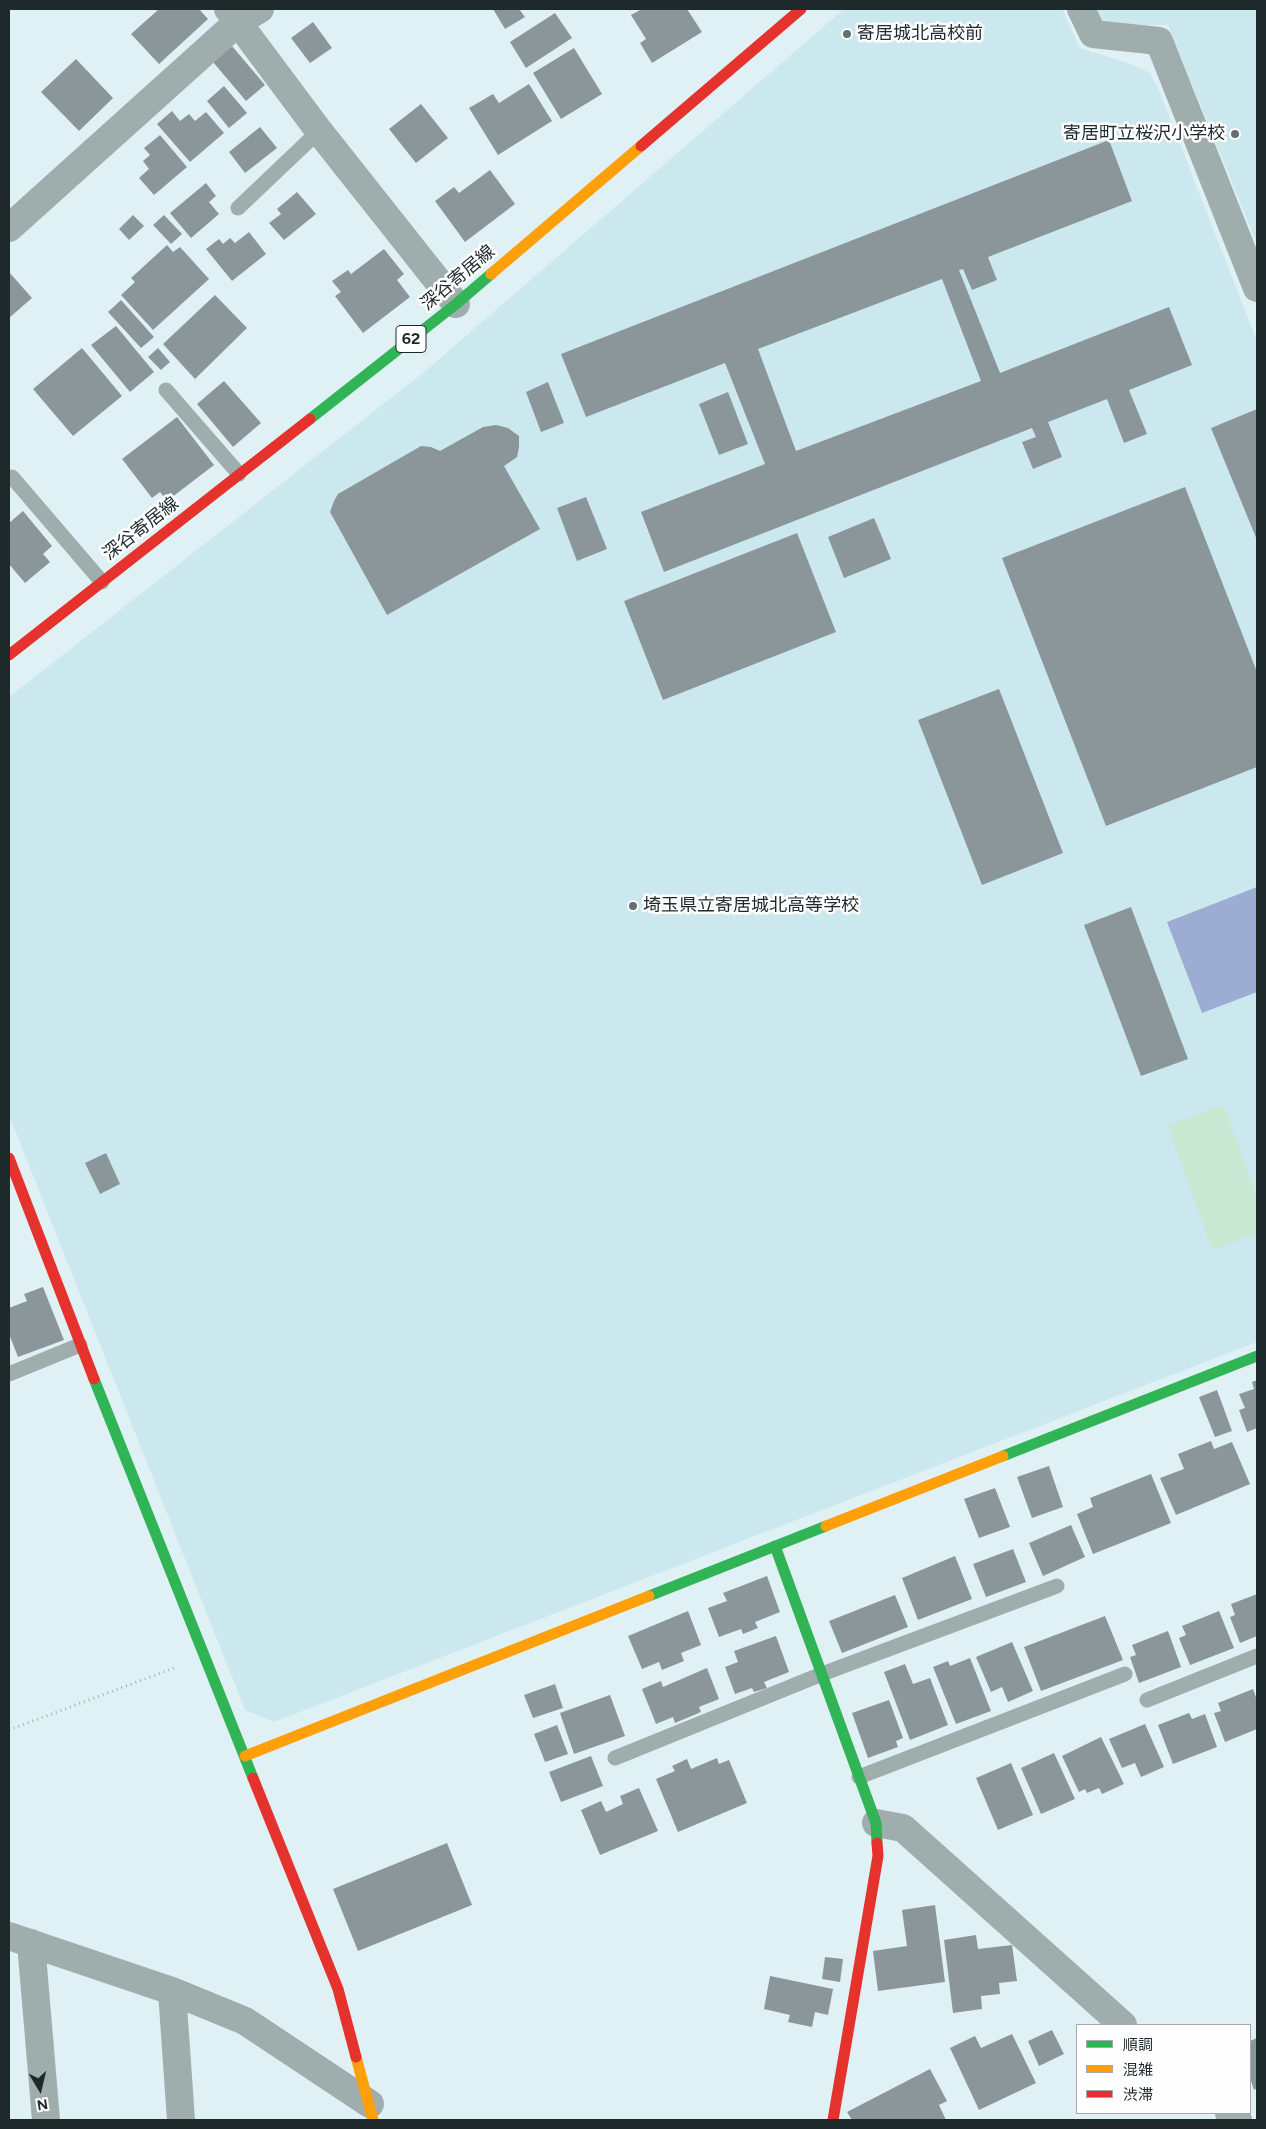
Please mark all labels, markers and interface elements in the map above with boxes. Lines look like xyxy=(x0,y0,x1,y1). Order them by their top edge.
place label: 寄居城北高校前 xyxy=(857,23,983,45)
marker: 寄居城北高校前 xyxy=(841,28,853,40)
place label: 寄居町立桜沢小学校 xyxy=(1063,123,1225,145)
marker: 寄居町立桜沢小学校 xyxy=(1229,128,1241,140)
street label: 深谷寄居線 xyxy=(417,241,499,315)
road number: 62 xyxy=(396,326,426,352)
street label: 深谷寄居線 xyxy=(99,493,183,565)
place label: 埼玉県立寄居城北高等学校 xyxy=(643,895,859,917)
marker: 埼玉県立寄居城北高等学校 xyxy=(627,900,639,912)
legend xyxy=(1076,2024,1251,2114)
text: 順調 xyxy=(1123,2036,1153,2054)
text: 混雑 xyxy=(1123,2061,1153,2079)
north arrow xyxy=(15,2064,65,2114)
text: 渋滞 xyxy=(1123,2086,1153,2104)
text: N xyxy=(36,2095,49,2114)

